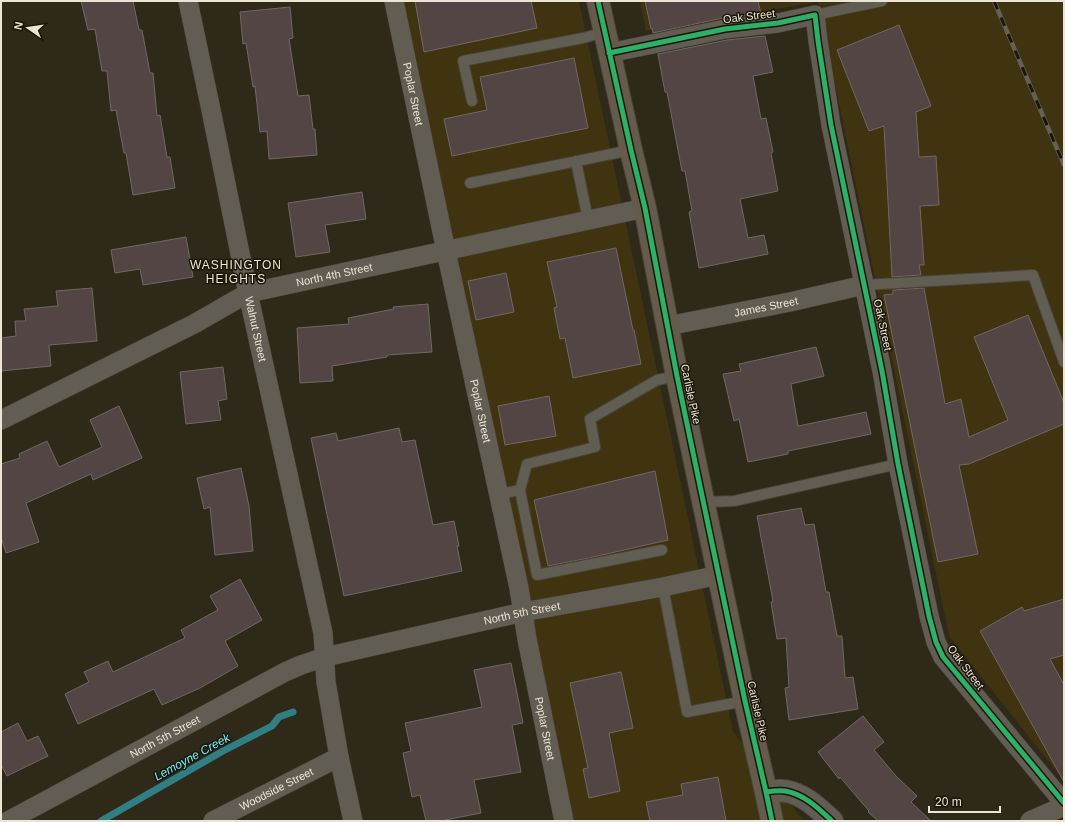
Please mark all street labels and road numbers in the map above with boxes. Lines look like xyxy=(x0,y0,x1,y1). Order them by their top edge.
street label: Oak Street xyxy=(722,7,776,25)
street label: Poplar Street xyxy=(401,61,426,127)
street label: North 4th Street xyxy=(295,261,374,289)
street label: James Street xyxy=(733,294,799,319)
street label: Walnut Street xyxy=(243,295,269,363)
street label: Oak Street xyxy=(872,298,894,352)
street label: Carlisle Pike xyxy=(679,363,703,425)
street label: Poplar Street xyxy=(468,378,493,444)
street label: North 5th Street xyxy=(482,599,561,627)
street label: Oak Street xyxy=(945,642,987,692)
street label: Carlisle Pike xyxy=(745,680,771,742)
street label: Poplar Street xyxy=(533,696,557,761)
street label: North 5th Street xyxy=(128,713,202,760)
street label: Woodside Street xyxy=(237,765,315,813)

